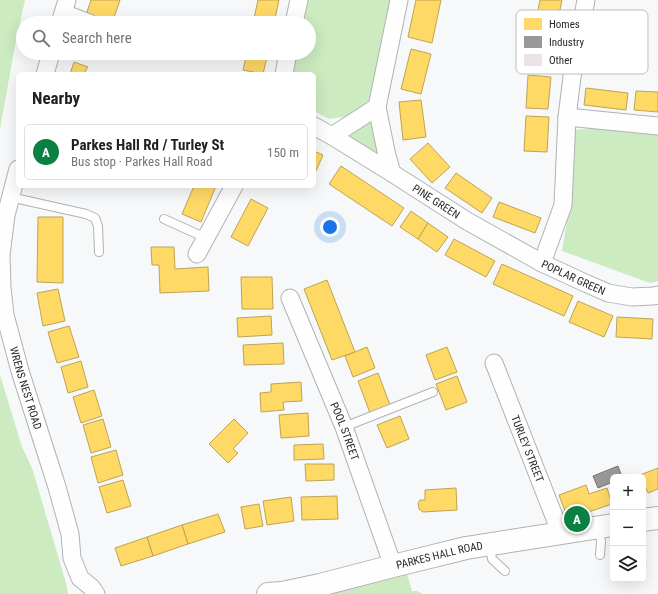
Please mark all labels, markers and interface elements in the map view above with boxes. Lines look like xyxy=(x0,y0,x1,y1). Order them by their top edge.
legend xyxy=(516,10,648,74)
search box xyxy=(16,16,316,60)
text: Homes xyxy=(549,18,580,31)
icon: search xyxy=(30,27,52,49)
text: Search here xyxy=(62,29,132,47)
text: Industry xyxy=(549,36,585,49)
text: Other xyxy=(549,54,573,67)
text: Nearby xyxy=(32,88,80,108)
text: Parkes Hall Rd / Turley St xyxy=(71,136,224,154)
text: A xyxy=(42,145,50,160)
text: 150 m xyxy=(267,145,299,160)
text: Bus stop · Parkes Hall Road xyxy=(71,154,212,169)
street label: PINE GREEN xyxy=(410,181,462,221)
your location xyxy=(320,217,340,237)
street label: POPLAR GREEN xyxy=(539,257,608,298)
street label: WRENS NEST ROAD xyxy=(7,345,45,431)
street label: POOL STREET xyxy=(328,400,362,462)
street label: TURLEY STREET xyxy=(509,413,547,484)
map controls xyxy=(610,474,646,582)
button: + xyxy=(610,474,646,510)
pin: A xyxy=(564,504,590,534)
button: − xyxy=(610,510,646,546)
street label: PARKES HALL ROAD xyxy=(395,539,484,571)
button: layers xyxy=(610,546,646,582)

